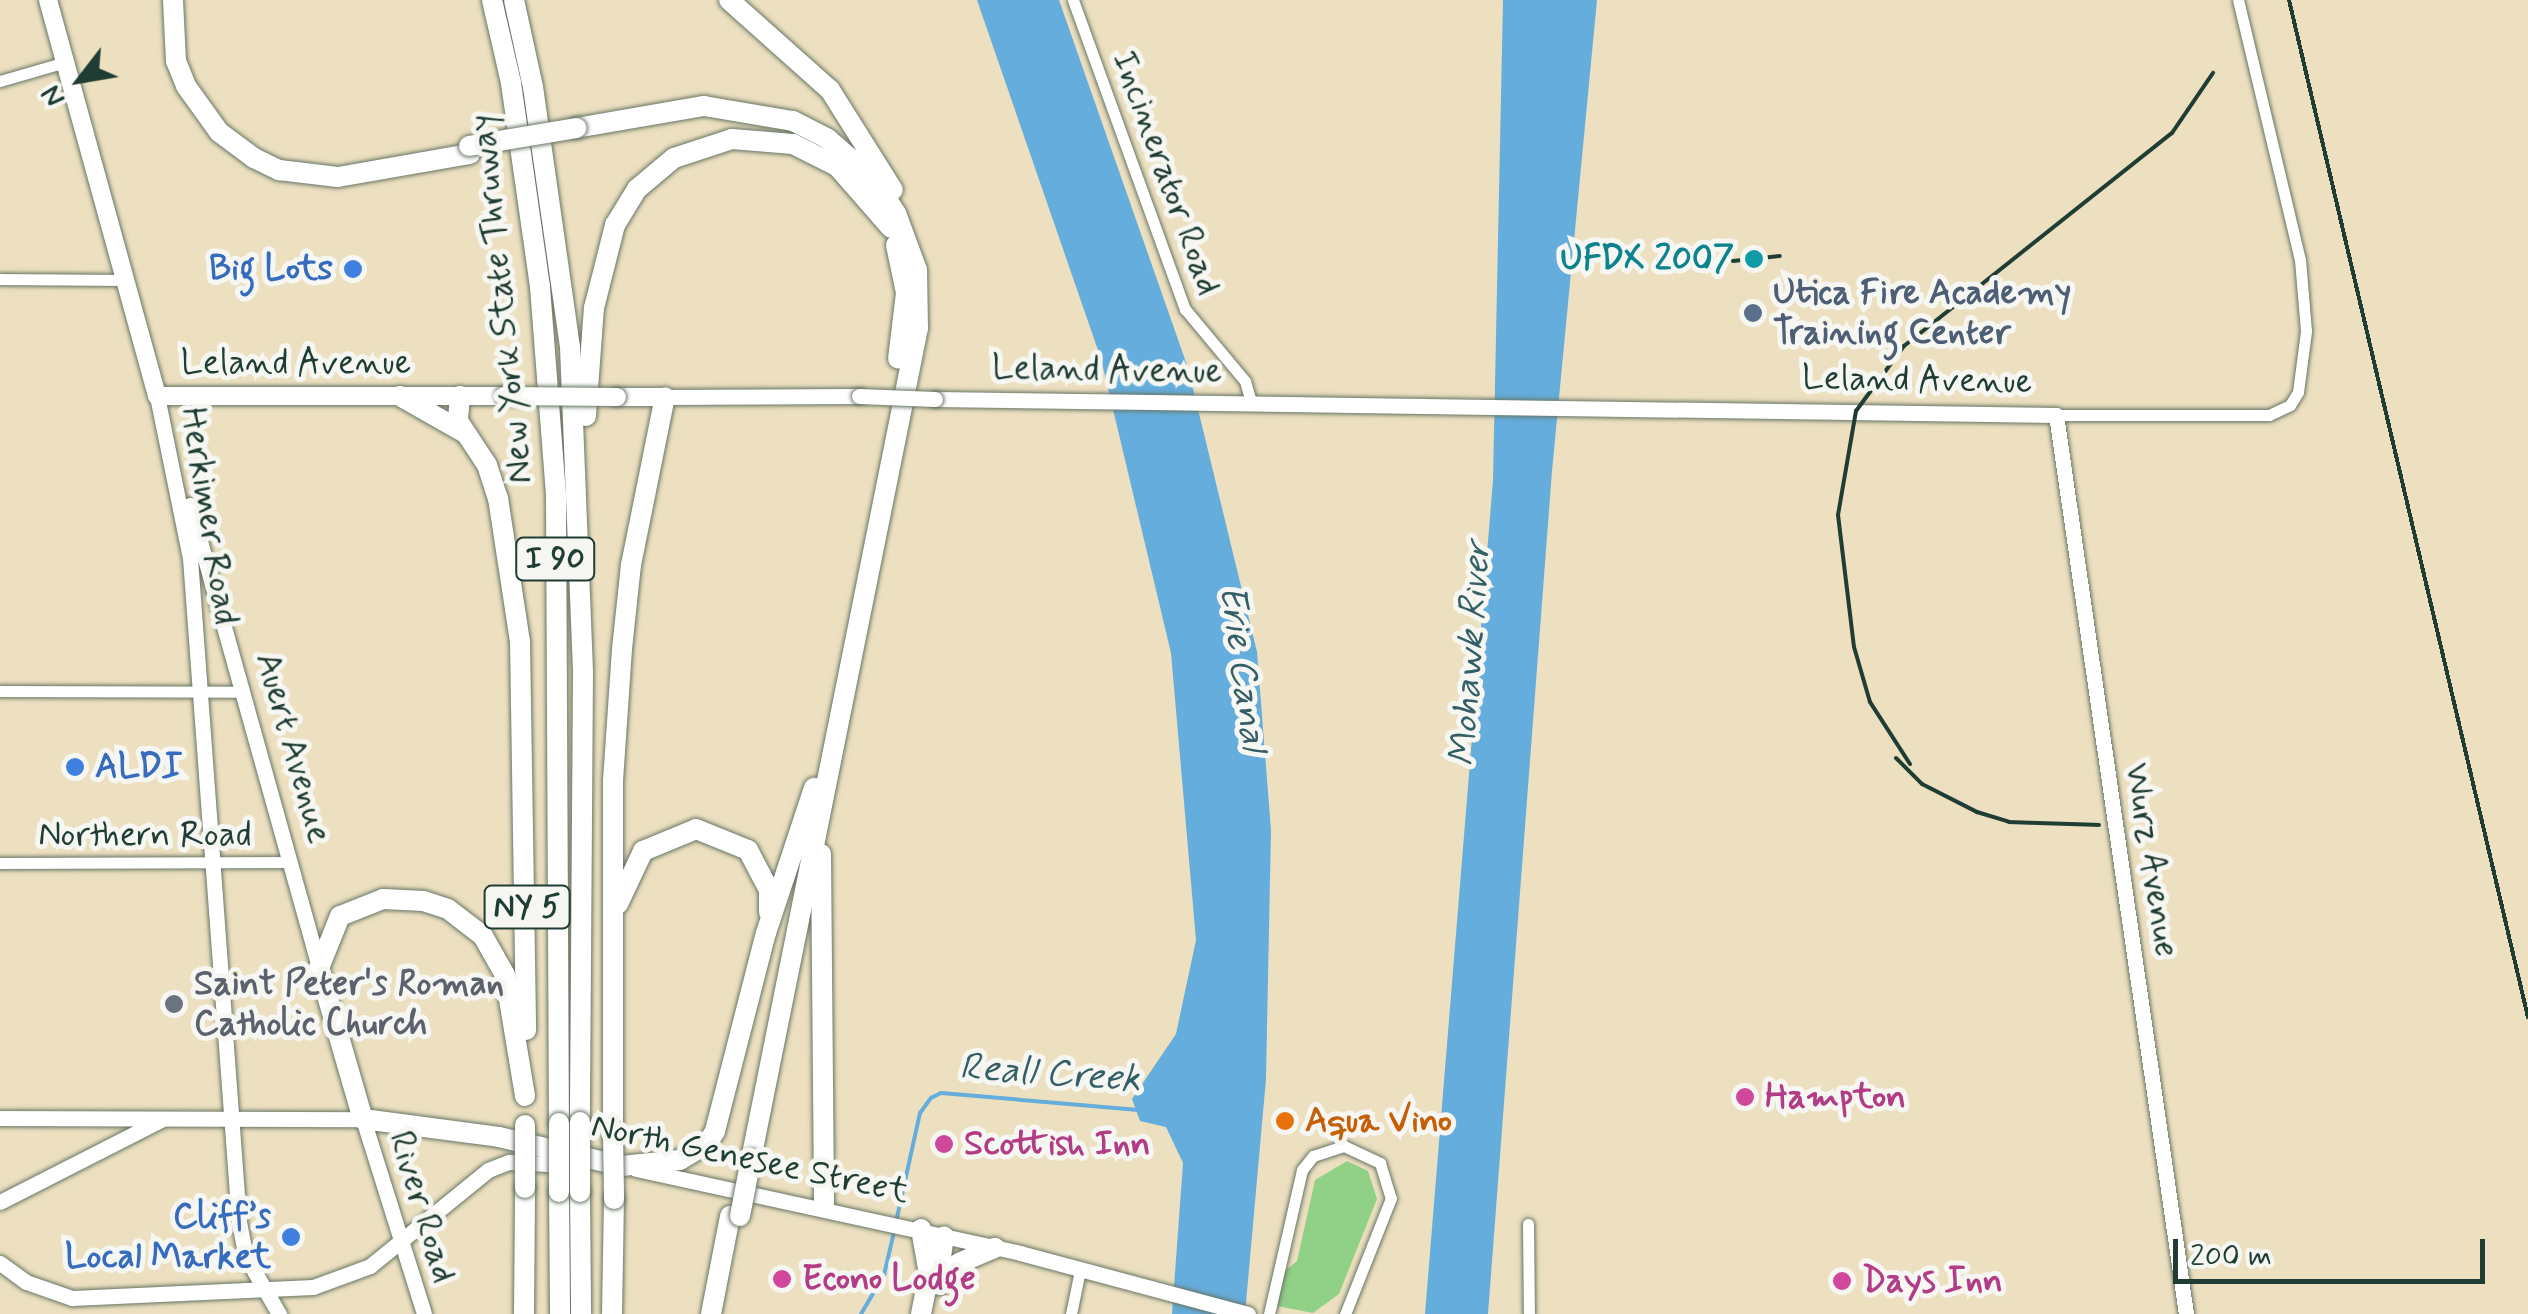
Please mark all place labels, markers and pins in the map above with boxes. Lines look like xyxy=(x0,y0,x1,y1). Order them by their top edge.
place label: UFDX 2007 xyxy=(1560,238,1734,280)
place label: Big Lots xyxy=(217,248,333,290)
marker: UFDX 2007 xyxy=(1743,248,1765,270)
marker: Big Lots xyxy=(342,258,364,280)
place label: Utica Fire Academy Training Center xyxy=(1773,272,2068,354)
marker: Utica Fire Academy Training Center xyxy=(1742,302,1764,324)
place label: ALDI xyxy=(95,746,182,788)
marker: ALDI xyxy=(64,756,86,778)
place label: Saint Peter's Roman Catholic Church xyxy=(194,963,510,1045)
marker: Saint Peter's Roman Catholic Church xyxy=(163,993,185,1015)
place label: Hampton xyxy=(1765,1076,1906,1118)
marker: Hampton xyxy=(1734,1086,1756,1108)
place label: Aqua Vino xyxy=(1305,1100,1452,1142)
marker: Aqua Vino xyxy=(1274,1110,1296,1132)
place label: Scottish Inn xyxy=(964,1123,1150,1165)
marker: Scottish Inn xyxy=(933,1133,955,1155)
place label: Cliff’s Local Market xyxy=(68,1196,271,1278)
marker: Cliff’s Local Market xyxy=(280,1226,302,1248)
place label: Econo Lodge xyxy=(802,1258,980,1300)
place label: Days Inn xyxy=(1862,1260,2001,1302)
marker: Econo Lodge xyxy=(771,1268,793,1290)
marker: Days Inn xyxy=(1831,1270,1853,1292)

